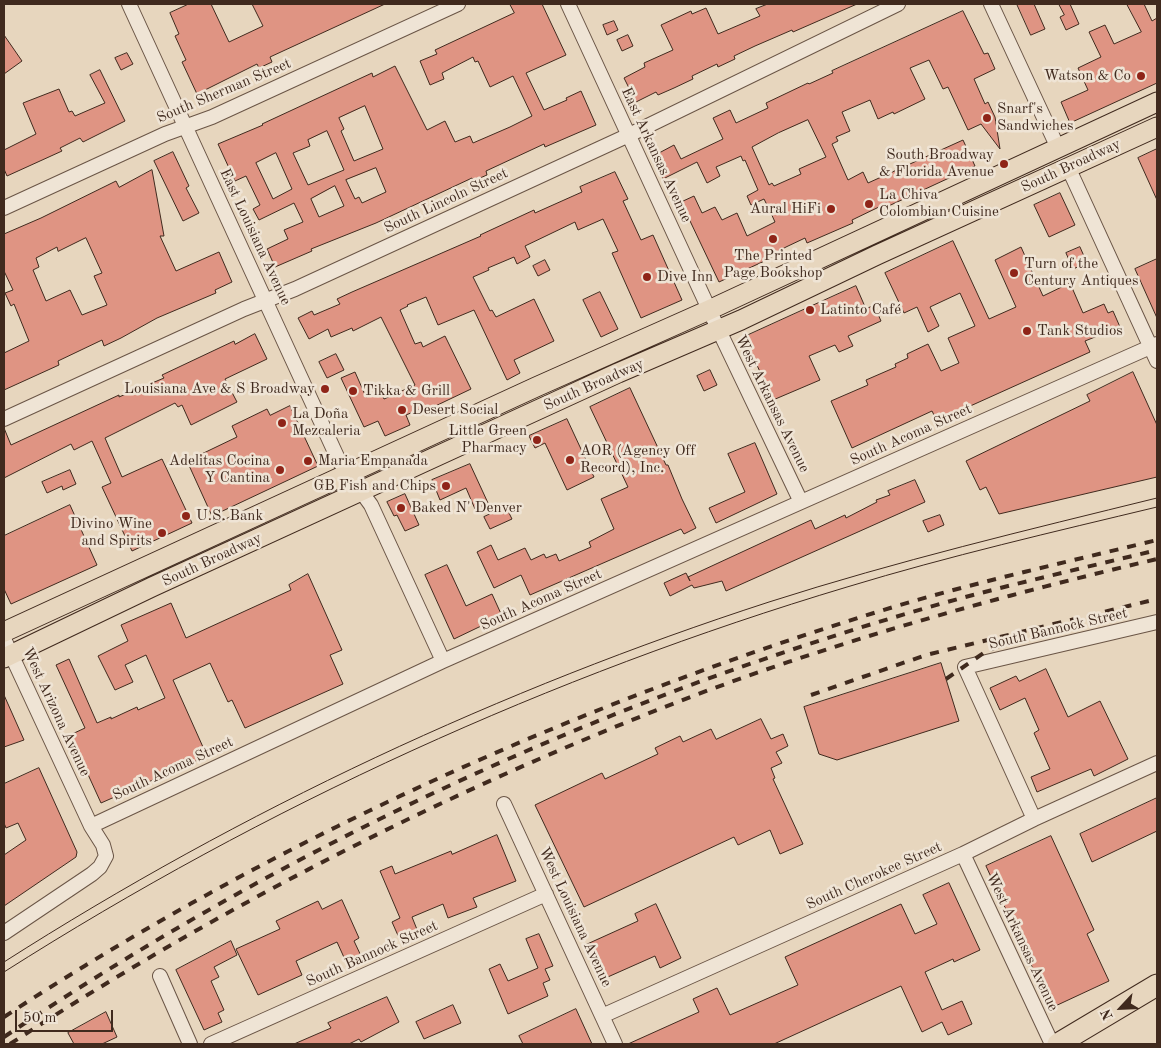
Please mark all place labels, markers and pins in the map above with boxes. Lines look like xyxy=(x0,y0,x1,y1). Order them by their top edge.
place label: Watson & Co xyxy=(1044,67,1131,85)
marker: Watson & Co xyxy=(1135,70,1147,82)
place label: Snarf's Sandwiches xyxy=(997,100,1073,135)
marker: Snarf's Sandwiches xyxy=(981,112,993,124)
place label: South Broadway & Florida Avenue xyxy=(879,146,994,181)
marker: South Broadway & Florida Avenue xyxy=(998,158,1010,170)
place label: La Chiva Colombian Cuisine xyxy=(879,186,999,221)
marker: La Chiva Colombian Cuisine xyxy=(863,198,875,210)
place label: Aural HiFi xyxy=(750,200,821,218)
marker: Aural HiFi xyxy=(825,203,837,215)
marker: The Printed Page Bookshop xyxy=(767,233,779,245)
place label: The Printed Page Bookshop xyxy=(723,247,823,282)
place label: Turn of the Century Antiques xyxy=(1024,255,1138,290)
marker: Turn of the Century Antiques xyxy=(1008,267,1020,279)
place label: Dive Inn xyxy=(657,268,713,286)
marker: Dive Inn xyxy=(641,271,653,283)
place label: Latinto Café xyxy=(820,301,901,319)
marker: Latinto Café xyxy=(804,304,816,316)
place label: Tank Studios xyxy=(1037,322,1123,340)
marker: Tank Studios xyxy=(1021,325,1033,337)
place label: Louisiana Ave & S Broadway xyxy=(124,380,315,398)
place label: Tikka & Grill xyxy=(363,382,450,400)
marker: Louisiana Ave & S Broadway xyxy=(319,383,331,395)
marker: Tikka & Grill xyxy=(347,385,359,397)
place label: Desert Social xyxy=(412,401,498,419)
marker: Desert Social xyxy=(396,404,408,416)
place label: La Doña Mezcaleria xyxy=(292,405,361,440)
marker: La Doña Mezcaleria xyxy=(276,417,288,429)
place label: Little Green Pharmacy xyxy=(448,422,527,457)
marker: Little Green Pharmacy xyxy=(531,434,543,446)
place label: AOR (Agency Off Record), Inc. xyxy=(580,442,695,477)
place label: Adelitas Cocina Y Cantina xyxy=(169,452,270,487)
place label: Maria Empanada xyxy=(318,452,428,470)
marker: AOR (Agency Off Record), Inc. xyxy=(564,454,576,466)
marker: Maria Empanada xyxy=(302,455,314,467)
marker: Adelitas Cocina Y Cantina xyxy=(274,464,286,476)
place label: GB Fish and Chips xyxy=(314,477,436,495)
marker: GB Fish and Chips xyxy=(440,480,452,492)
place label: Baked N' Denver xyxy=(411,499,522,517)
marker: Baked N' Denver xyxy=(395,502,407,514)
place label: U.S. Bank xyxy=(196,507,263,525)
marker: U.S. Bank xyxy=(180,510,192,522)
place label: Divino Wine and Spirits xyxy=(70,515,152,550)
marker: Divino Wine and Spirits xyxy=(156,527,168,539)

